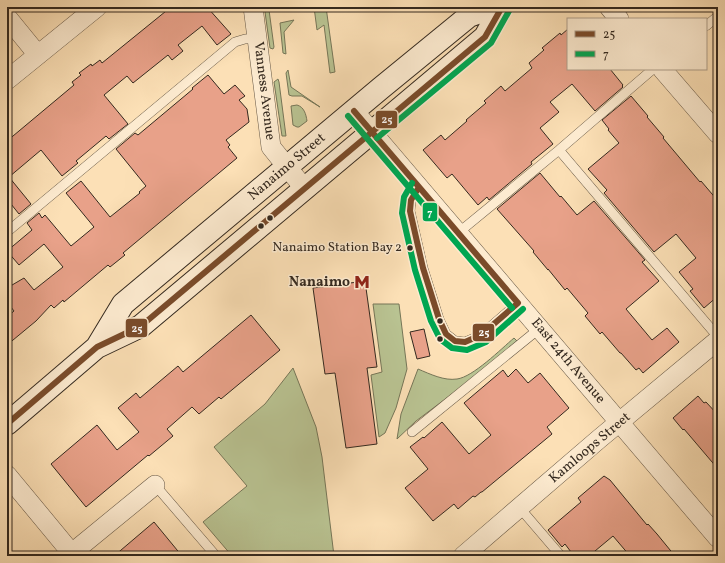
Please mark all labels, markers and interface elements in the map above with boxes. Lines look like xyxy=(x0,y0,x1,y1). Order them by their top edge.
legend xyxy=(567,18,707,70)
text: 25 xyxy=(603,27,615,43)
street label: Vanness Avenue xyxy=(249,41,280,142)
text: 7 xyxy=(603,47,609,63)
line badge: 25 xyxy=(375,110,398,129)
text: 25 xyxy=(381,113,393,128)
street label: Nanaimo Street xyxy=(244,129,330,205)
line badge: 7 xyxy=(422,202,438,222)
text: 7 xyxy=(427,206,433,221)
unlabelled marker xyxy=(265,213,275,223)
unlabelled marker xyxy=(256,221,266,231)
place label: Nanaimo Station Bay 2 xyxy=(273,239,402,257)
marker: Nanaimo Station Bay 2 xyxy=(405,243,415,253)
place label: Nanaimo xyxy=(289,273,350,292)
metro station icon: Nanaimo xyxy=(353,273,371,291)
street label: East 24th Avenue xyxy=(527,314,610,408)
unlabelled marker xyxy=(435,316,445,326)
line badge: 25 xyxy=(125,318,148,338)
text: 25 xyxy=(131,322,143,337)
line badge: 25 xyxy=(472,323,495,342)
text: 25 xyxy=(478,326,490,341)
unlabelled marker xyxy=(435,334,445,344)
street label: Kamloops Street xyxy=(545,408,635,488)

